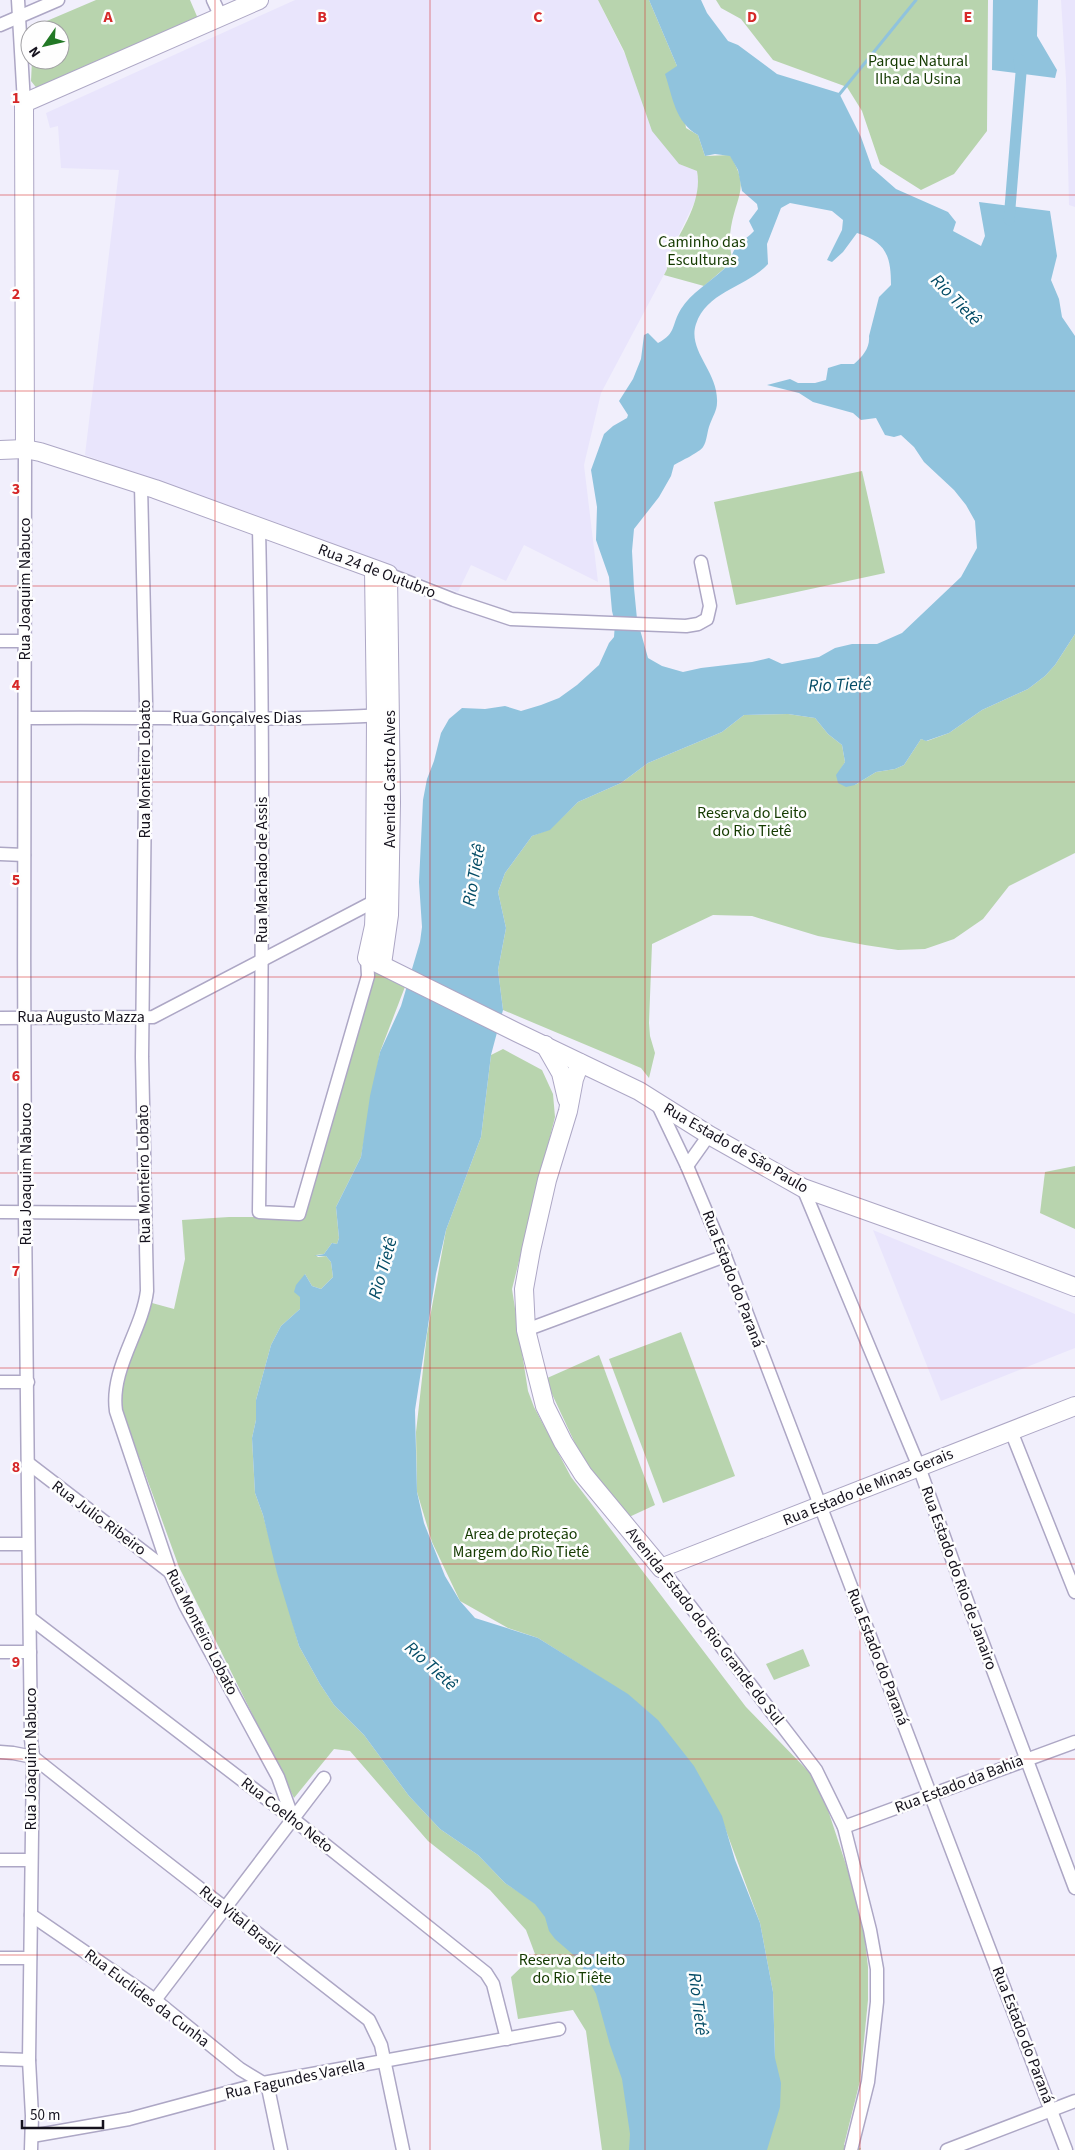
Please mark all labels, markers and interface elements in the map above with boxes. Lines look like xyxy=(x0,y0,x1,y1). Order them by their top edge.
text: A xyxy=(102,6,113,28)
text: B xyxy=(317,6,327,28)
text: C xyxy=(533,6,543,28)
text: D xyxy=(747,6,757,28)
text: E xyxy=(964,6,972,28)
north arrow xyxy=(20,20,70,70)
text: N xyxy=(24,42,46,61)
park label: Parque Natural Ilha da Usina xyxy=(868,50,968,90)
text: 1 xyxy=(12,87,20,109)
park label: Caminho das Esculturas xyxy=(658,231,746,271)
water label: Rio Tietê xyxy=(925,269,987,332)
text: 2 xyxy=(12,283,20,305)
text: 3 xyxy=(12,478,20,500)
street label: Rua Joaquim Nabuco xyxy=(14,518,36,660)
street label: Rua 24 de Outubro xyxy=(315,538,439,604)
water label: Rio Tietê xyxy=(808,671,872,699)
text: 4 xyxy=(12,674,21,696)
street label: Rua Monteiro Lobato xyxy=(134,699,156,839)
street label: Rua Gonçalves Dias xyxy=(172,707,302,729)
street label: Avenida Castro Alves xyxy=(379,710,401,848)
street label: Rua Machado de Assis xyxy=(251,796,273,943)
park label: Reserva do Leito do Rio Tietê xyxy=(697,802,807,842)
water label: Rio Tietê xyxy=(456,841,492,908)
text: 5 xyxy=(12,869,20,891)
street label: Rua Augusto Mazza xyxy=(17,1006,145,1028)
text: 6 xyxy=(12,1065,20,1087)
street label: Rua Estado de São Paulo xyxy=(659,1097,813,1199)
street label: Rua Joaquim Nabuco xyxy=(15,1103,37,1245)
street label: Rua Monteiro Lobato xyxy=(132,1104,156,1244)
street label: Rua Estado do Paraná xyxy=(697,1207,769,1351)
water label: Rio Tietê xyxy=(362,1234,404,1302)
text: 7 xyxy=(12,1260,20,1282)
street label: Rua Estado de Minas Gerais xyxy=(780,1443,957,1531)
text: 8 xyxy=(12,1456,20,1478)
street label: Rua Julio Ribeiro xyxy=(47,1475,151,1561)
street label: Rua Estado do Rio de Janairo xyxy=(915,1483,1003,1673)
park label: Area de proteção Margem do Rio Tietê xyxy=(453,1523,589,1563)
street label: Avenida Estado do Rio Grande do Sul xyxy=(621,1523,789,1729)
street label: Rua Monteiro Lobato xyxy=(161,1565,243,1699)
street label: Rua Estado do Paraná xyxy=(842,1585,914,1729)
water label: Rio Tietê xyxy=(399,1636,463,1697)
text: 9 xyxy=(12,1651,20,1673)
street label: Rua Joaquim Nabuco xyxy=(20,1688,42,1830)
street label: Rua Estado da Bahia xyxy=(892,1749,1026,1819)
street label: Rua Coelho Neto xyxy=(236,1772,338,1858)
street label: Rua Vital Brasil xyxy=(195,1880,285,1960)
street label: Rua Euclides da Cunha xyxy=(80,1944,214,2052)
park label: Reserva do leito do Rio Tiête xyxy=(519,1949,625,1989)
street label: Rua Estado do Paraná xyxy=(987,1963,1059,2107)
water label: Rio Tietê xyxy=(682,1971,714,2037)
street label: Rua Fagundes Varella xyxy=(223,2053,367,2105)
scale bar xyxy=(22,2098,104,2130)
text: 50 m xyxy=(30,2105,60,2126)

